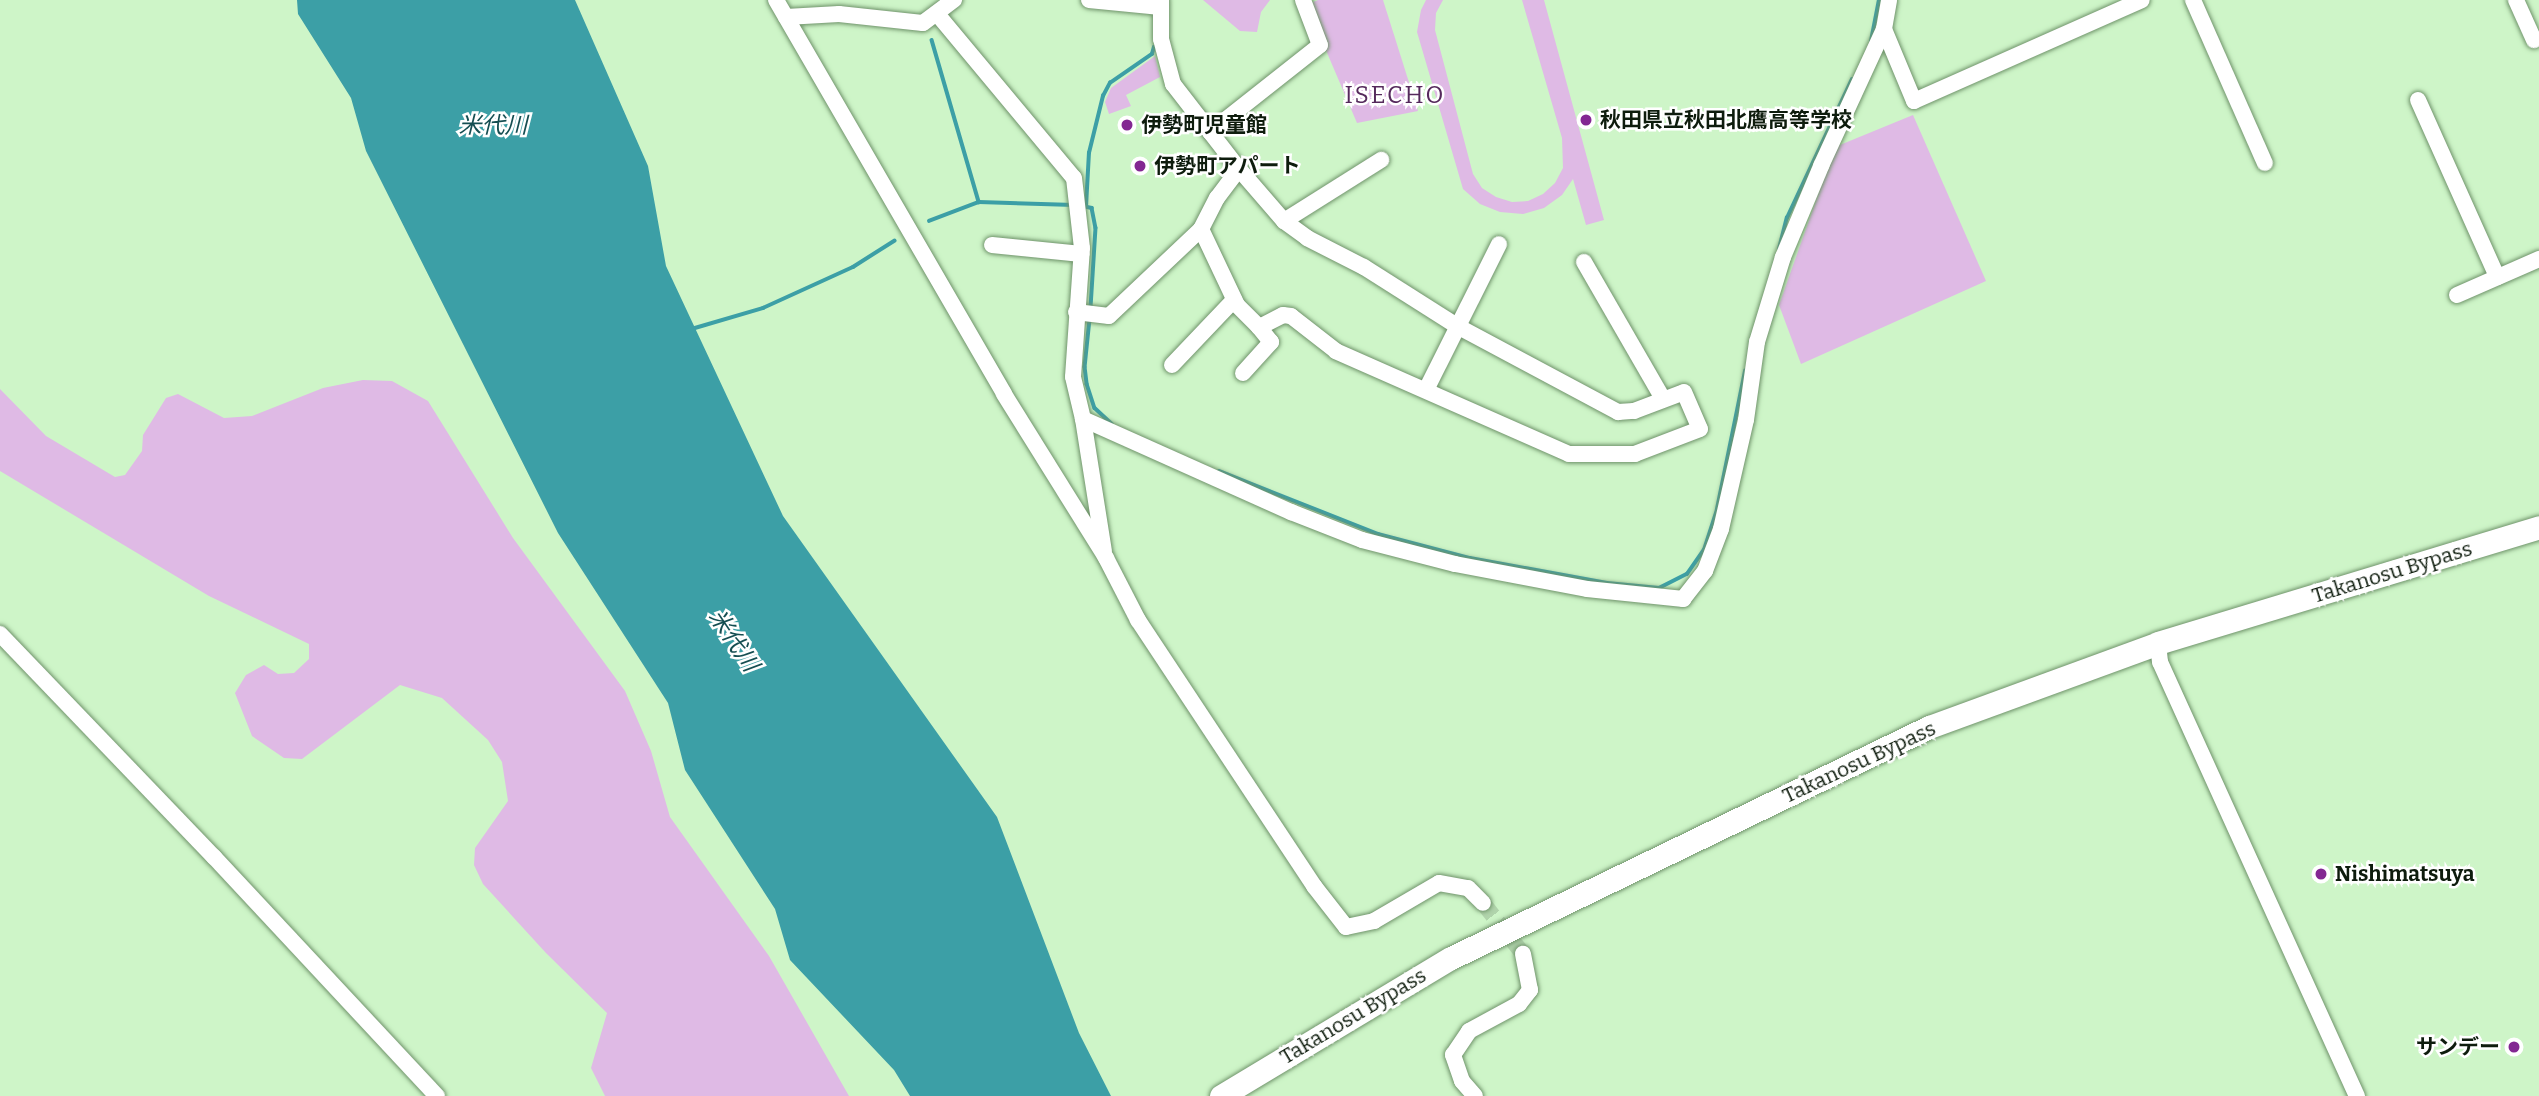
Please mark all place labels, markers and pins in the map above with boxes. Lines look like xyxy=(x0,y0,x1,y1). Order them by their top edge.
place label: 秋田県立秋田北鷹高等学校 xyxy=(1600,107,1852,133)
place label: 伊勢町児童館 xyxy=(1141,112,1267,138)
marker: 秋田県立秋田北鷹高等学校 xyxy=(1578,112,1594,128)
marker: 伊勢町児童館 xyxy=(1119,117,1135,133)
place label: 伊勢町アパート xyxy=(1154,153,1301,179)
marker: 伊勢町アパート xyxy=(1132,158,1148,174)
place label: Nishimatsuya xyxy=(2335,861,2474,887)
marker: Nishimatsuya xyxy=(2313,866,2329,882)
place label: サンデー xyxy=(2416,1034,2500,1060)
marker: サンデー xyxy=(2506,1039,2522,1055)

